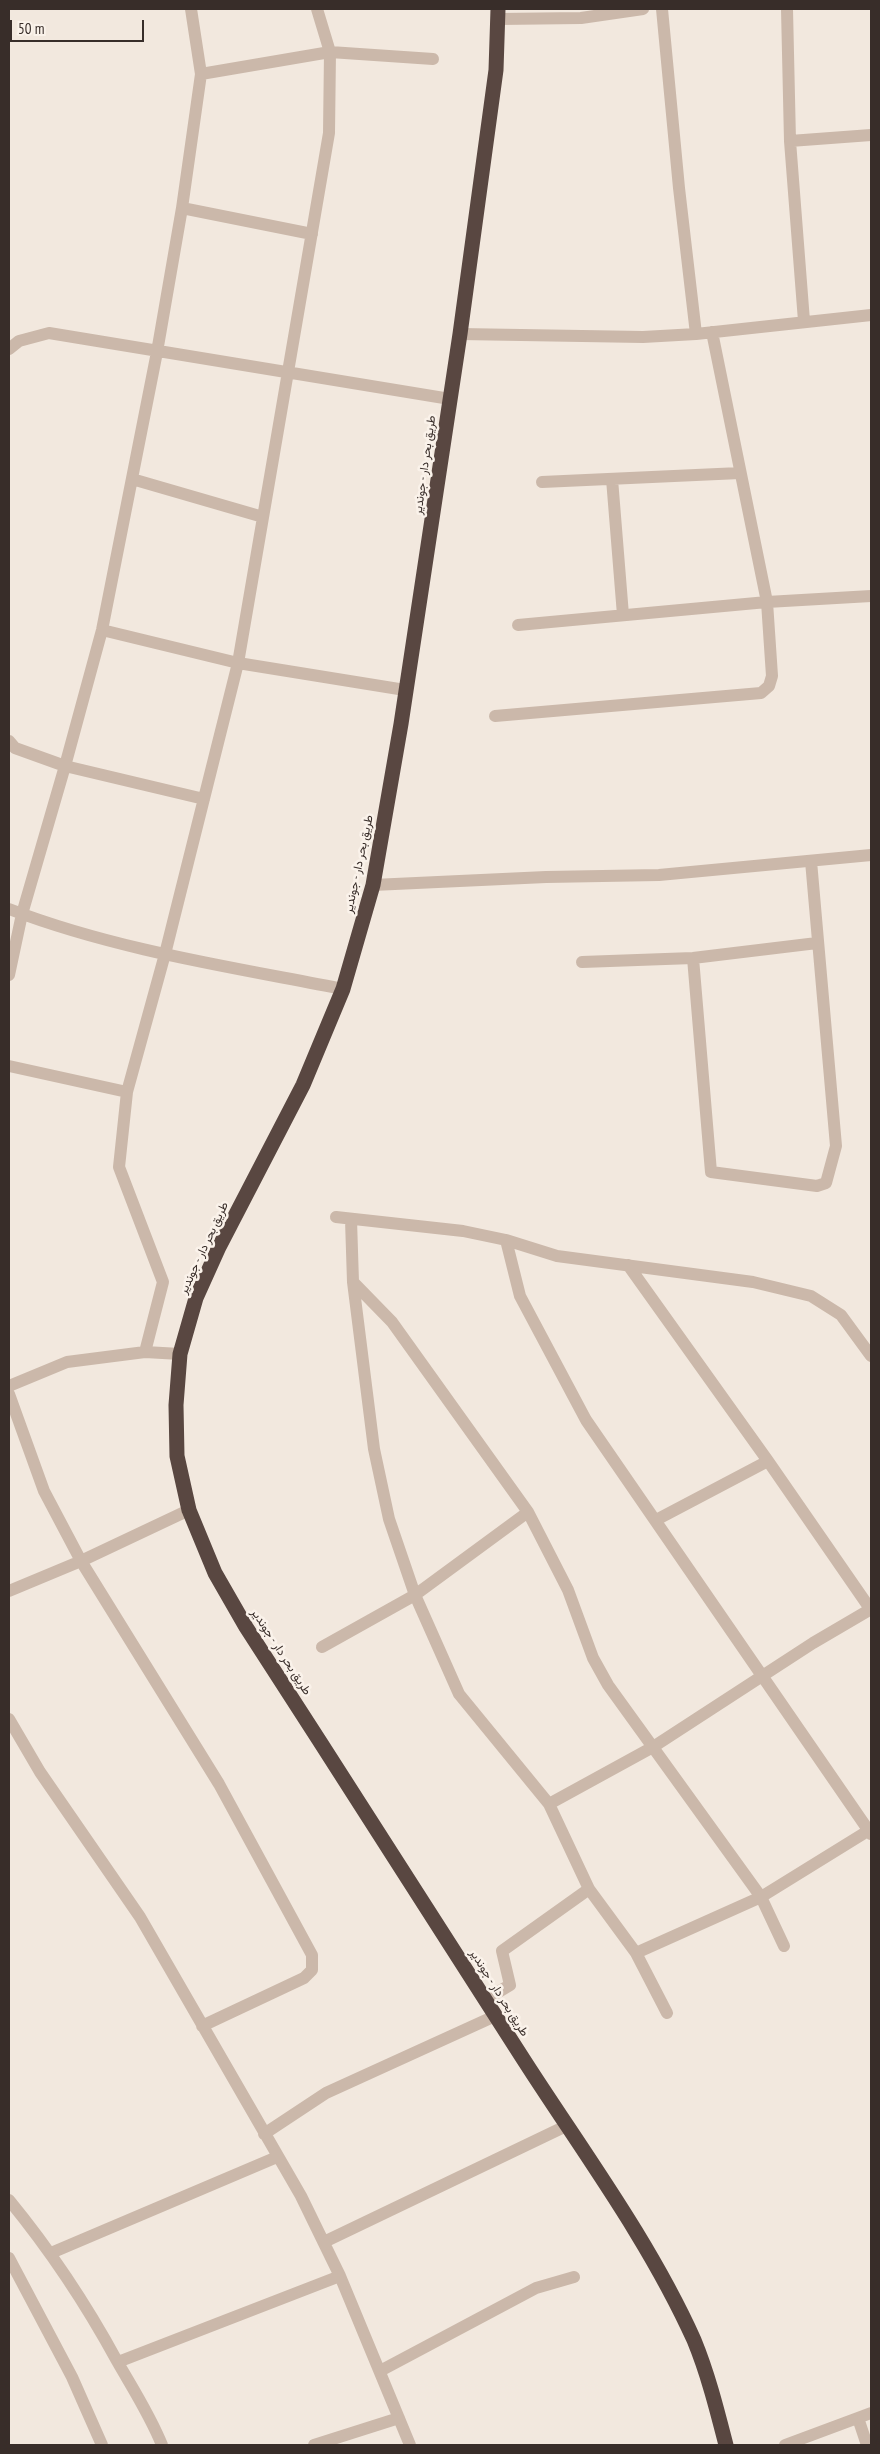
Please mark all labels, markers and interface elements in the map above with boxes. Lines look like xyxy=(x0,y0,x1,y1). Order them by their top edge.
scale bar xyxy=(12,10,146,42)
text: 50 m xyxy=(18,19,44,38)
street label: طريق بحر دار - جوندير xyxy=(411,414,439,516)
street label: طريق بحر دار - جوندير xyxy=(342,814,376,914)
street label: طريق بحر دار - جوندير xyxy=(176,1200,232,1296)
street label: طريق بحر دار - جوندير xyxy=(248,1606,314,1698)
street label: طريق بحر دار - جوندير xyxy=(466,1947,532,2039)

